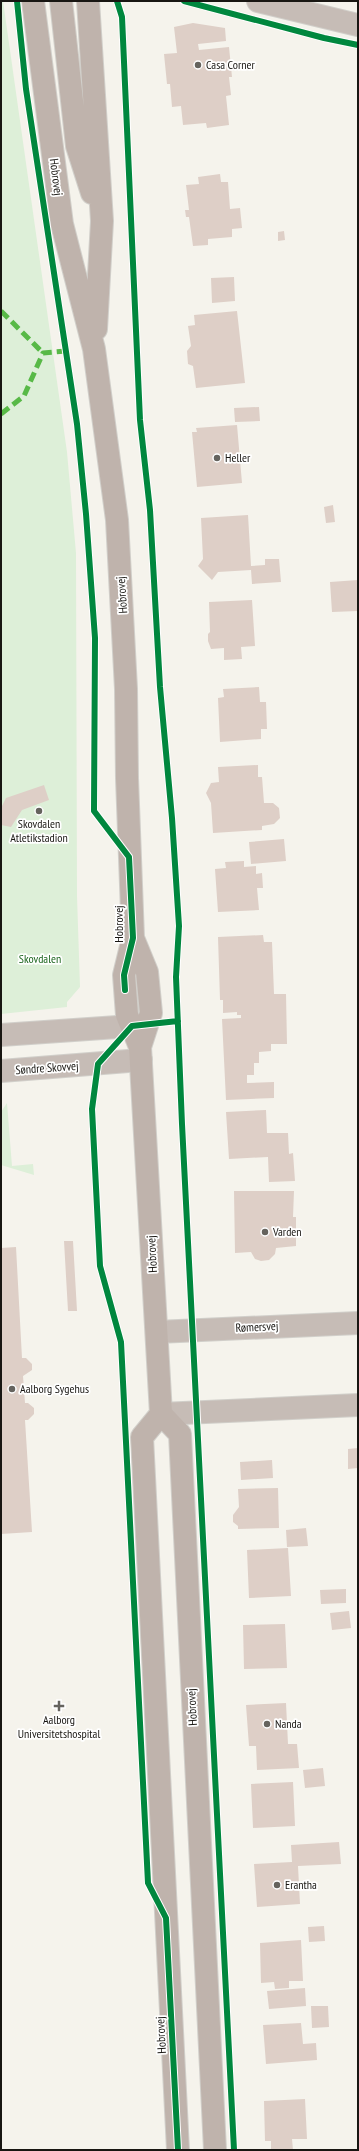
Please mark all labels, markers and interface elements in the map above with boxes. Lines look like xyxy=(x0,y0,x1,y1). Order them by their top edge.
place label: Casa Corner xyxy=(206,57,255,72)
marker: Casa Corner xyxy=(193,60,203,70)
street label: Hobrovej xyxy=(47,157,66,196)
place label: Heller xyxy=(225,450,251,465)
marker: Heller xyxy=(212,453,222,463)
street label: Hobrovej xyxy=(113,576,130,614)
marker: Skovdalen Atletikstadion xyxy=(34,806,44,816)
place label: Skovdalen Atletikstadion xyxy=(10,816,68,845)
street label: Hobrovej xyxy=(111,905,126,943)
park label: Skovdalen xyxy=(19,951,61,966)
street label: Søndre Skovvej xyxy=(15,1058,79,1077)
place label: Varden xyxy=(272,1224,302,1239)
marker: Varden xyxy=(260,1227,270,1237)
street label: Hobrovej xyxy=(143,1235,160,1273)
street label: Rømersvej xyxy=(235,1318,279,1335)
place label: Aalborg Sygehus xyxy=(20,1381,89,1396)
marker: Aalborg Sygehus xyxy=(7,1384,17,1394)
street label: Hobrovej xyxy=(183,1688,200,1726)
marker: Aalborg Universitetshospital xyxy=(53,1700,65,1712)
place label: Aalborg Universitetshospital xyxy=(18,1712,100,1741)
place label: Nanda xyxy=(275,1716,302,1731)
marker: Nanda xyxy=(262,1719,272,1729)
place label: Erantha xyxy=(285,1877,317,1892)
marker: Erantha xyxy=(272,1880,282,1890)
street label: Hobrovej xyxy=(152,2016,169,2054)

